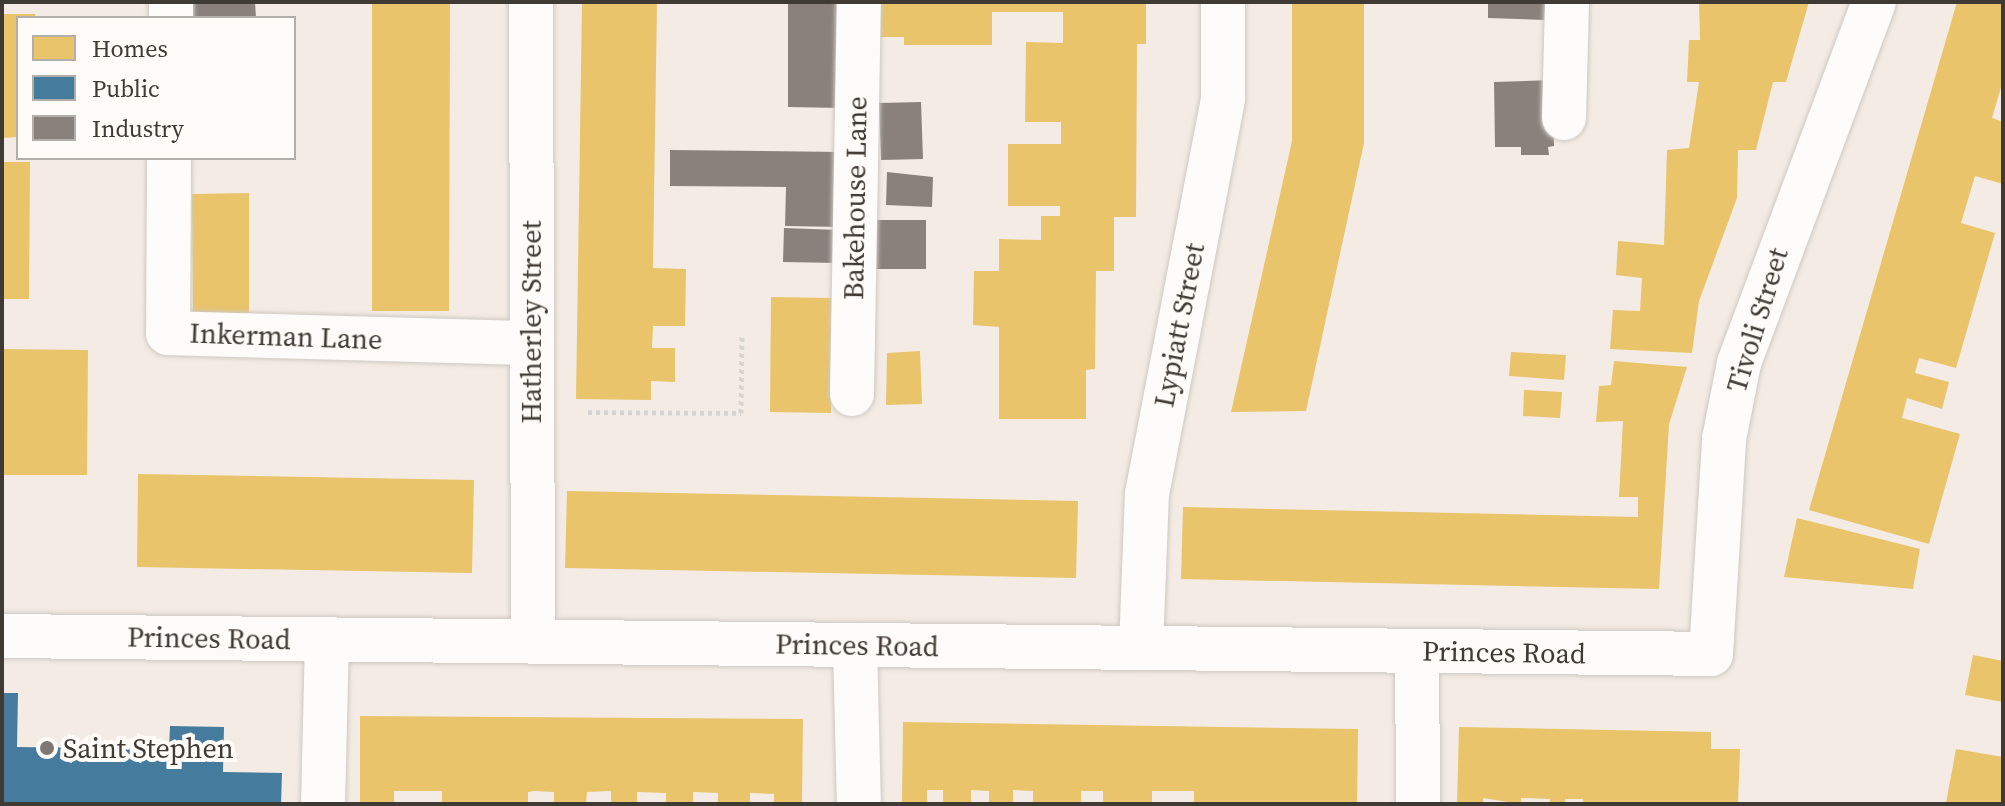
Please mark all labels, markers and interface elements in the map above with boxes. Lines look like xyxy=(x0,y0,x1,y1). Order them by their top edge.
legend xyxy=(16,16,296,160)
text: Homes xyxy=(92,32,168,65)
text: Public xyxy=(92,72,160,105)
street label: Bakehouse Lane xyxy=(836,96,874,300)
text: Industry xyxy=(92,112,184,145)
street label: Hatherley Street xyxy=(514,220,548,424)
street label: Lypiatt Street xyxy=(1147,240,1211,410)
street label: Tivoli Street xyxy=(1719,244,1795,396)
street label: Inkerman Lane xyxy=(189,316,383,356)
street label: Princes Road xyxy=(127,620,291,656)
street label: Princes Road xyxy=(775,627,939,663)
street label: Princes Road xyxy=(1422,634,1586,670)
place label: Saint Stephen xyxy=(63,731,234,765)
marker: Saint Stephen xyxy=(38,739,56,757)

